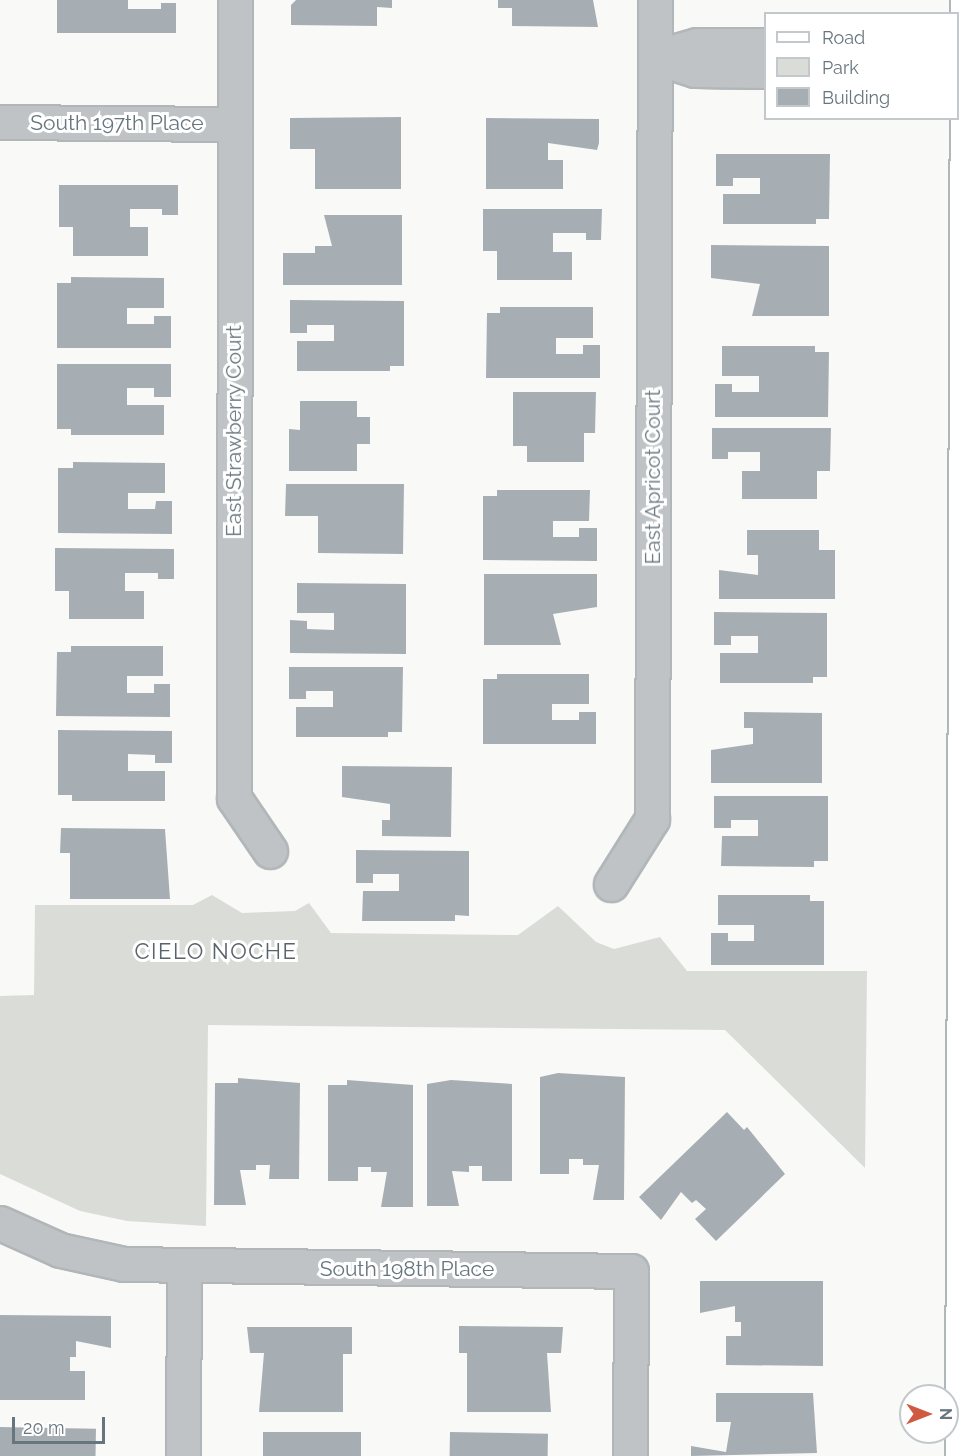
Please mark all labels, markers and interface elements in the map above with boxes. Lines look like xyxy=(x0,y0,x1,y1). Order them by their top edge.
legend xyxy=(764,12,959,120)
text: Road xyxy=(822,27,865,48)
text: Park xyxy=(822,57,859,78)
text: Building xyxy=(822,87,890,108)
street label: South 197th Place xyxy=(30,110,204,136)
street label: East Strawberry Court xyxy=(221,325,247,537)
street label: East Apricot Court xyxy=(640,389,666,565)
district label: CIELO NOCHE xyxy=(134,939,298,965)
street label: South 198th Place xyxy=(320,1256,494,1282)
north arrow xyxy=(899,1384,959,1444)
scale bar xyxy=(15,1405,108,1443)
text: N xyxy=(936,1408,955,1420)
text: 20 m xyxy=(23,1417,65,1438)

